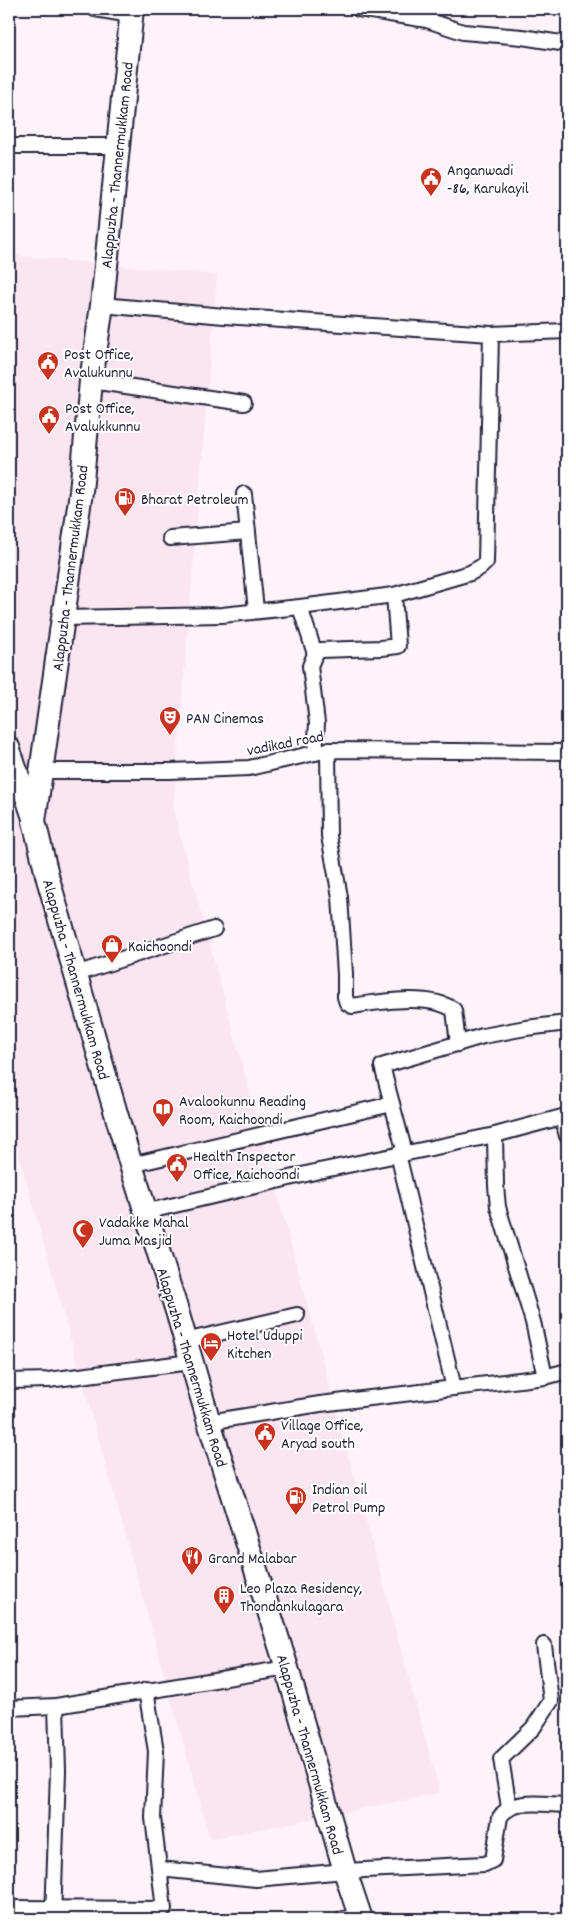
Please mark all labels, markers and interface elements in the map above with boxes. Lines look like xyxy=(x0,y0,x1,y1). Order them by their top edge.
street label: Alappuzha - Thannermukkam Road xyxy=(96,61,141,270)
place label: Anganwadi -86, Karukayil xyxy=(447,160,529,201)
public building icon: Anganwadi -86, Karukayil xyxy=(419,166,443,197)
place label: Post Office, Avalukunnu xyxy=(64,344,134,385)
public building icon: Post Office, Avalukunnu xyxy=(36,350,60,381)
place label: Post Office, Avalukkunnu xyxy=(65,398,140,439)
public building icon: Post Office, Avalukkunnu xyxy=(37,404,61,435)
street label: Alappuzha - Thannermukkam Road xyxy=(47,464,96,673)
fuel station icon: Bharat Petroleum xyxy=(113,486,137,517)
place label: Bharat Petroleum xyxy=(141,489,248,512)
theatre icon: PAN Cinemas xyxy=(158,705,182,736)
place label: PAN Cinemas xyxy=(186,708,264,731)
street label: vadikad road xyxy=(245,726,326,763)
street label: Alappuzha - Thannermukkam Road xyxy=(35,877,114,1083)
shop icon: Kaichoondi xyxy=(100,933,124,964)
place label: Kaichoondi xyxy=(128,936,192,959)
place label: Avalookunnu Reading Room, Kaichoondi xyxy=(179,1091,306,1132)
library icon: Avalookunnu Reading Room, Kaichoondi xyxy=(151,1097,175,1128)
place label: Health Inspector Office, Kaichoondi xyxy=(193,1146,299,1187)
public building icon: Health Inspector Office, Kaichoondi xyxy=(165,1152,189,1183)
place label: Vadakke Mahal Juma Masjid xyxy=(99,1212,189,1253)
mosque icon: Vadakke Mahal Juma Masjid xyxy=(71,1218,95,1249)
street label: Alappuzha - Thannermukkam Road xyxy=(149,1265,232,1470)
place label: Hotel Uduppi Kitchen xyxy=(227,1325,303,1366)
hotel icon: Hotel Uduppi Kitchen xyxy=(199,1331,223,1362)
place label: Village Office, Aryad south xyxy=(281,1415,363,1456)
public building icon: Village Office, Aryad south xyxy=(253,1421,277,1452)
place label: Indian oil Petrol Pump xyxy=(312,1479,385,1520)
fuel station icon: Indian oil Petrol Pump xyxy=(284,1485,308,1516)
restaurant icon: Grand Malabar xyxy=(180,1545,204,1576)
place label: Grand Malabar xyxy=(208,1548,297,1571)
place label: Leo Plaza Residency, Thondankulagara xyxy=(240,1578,363,1619)
building icon: Leo Plaza Residency, Thondankulagara xyxy=(212,1584,236,1615)
street label: Alappuzha - Thannermukkam Road xyxy=(269,1652,348,1858)

